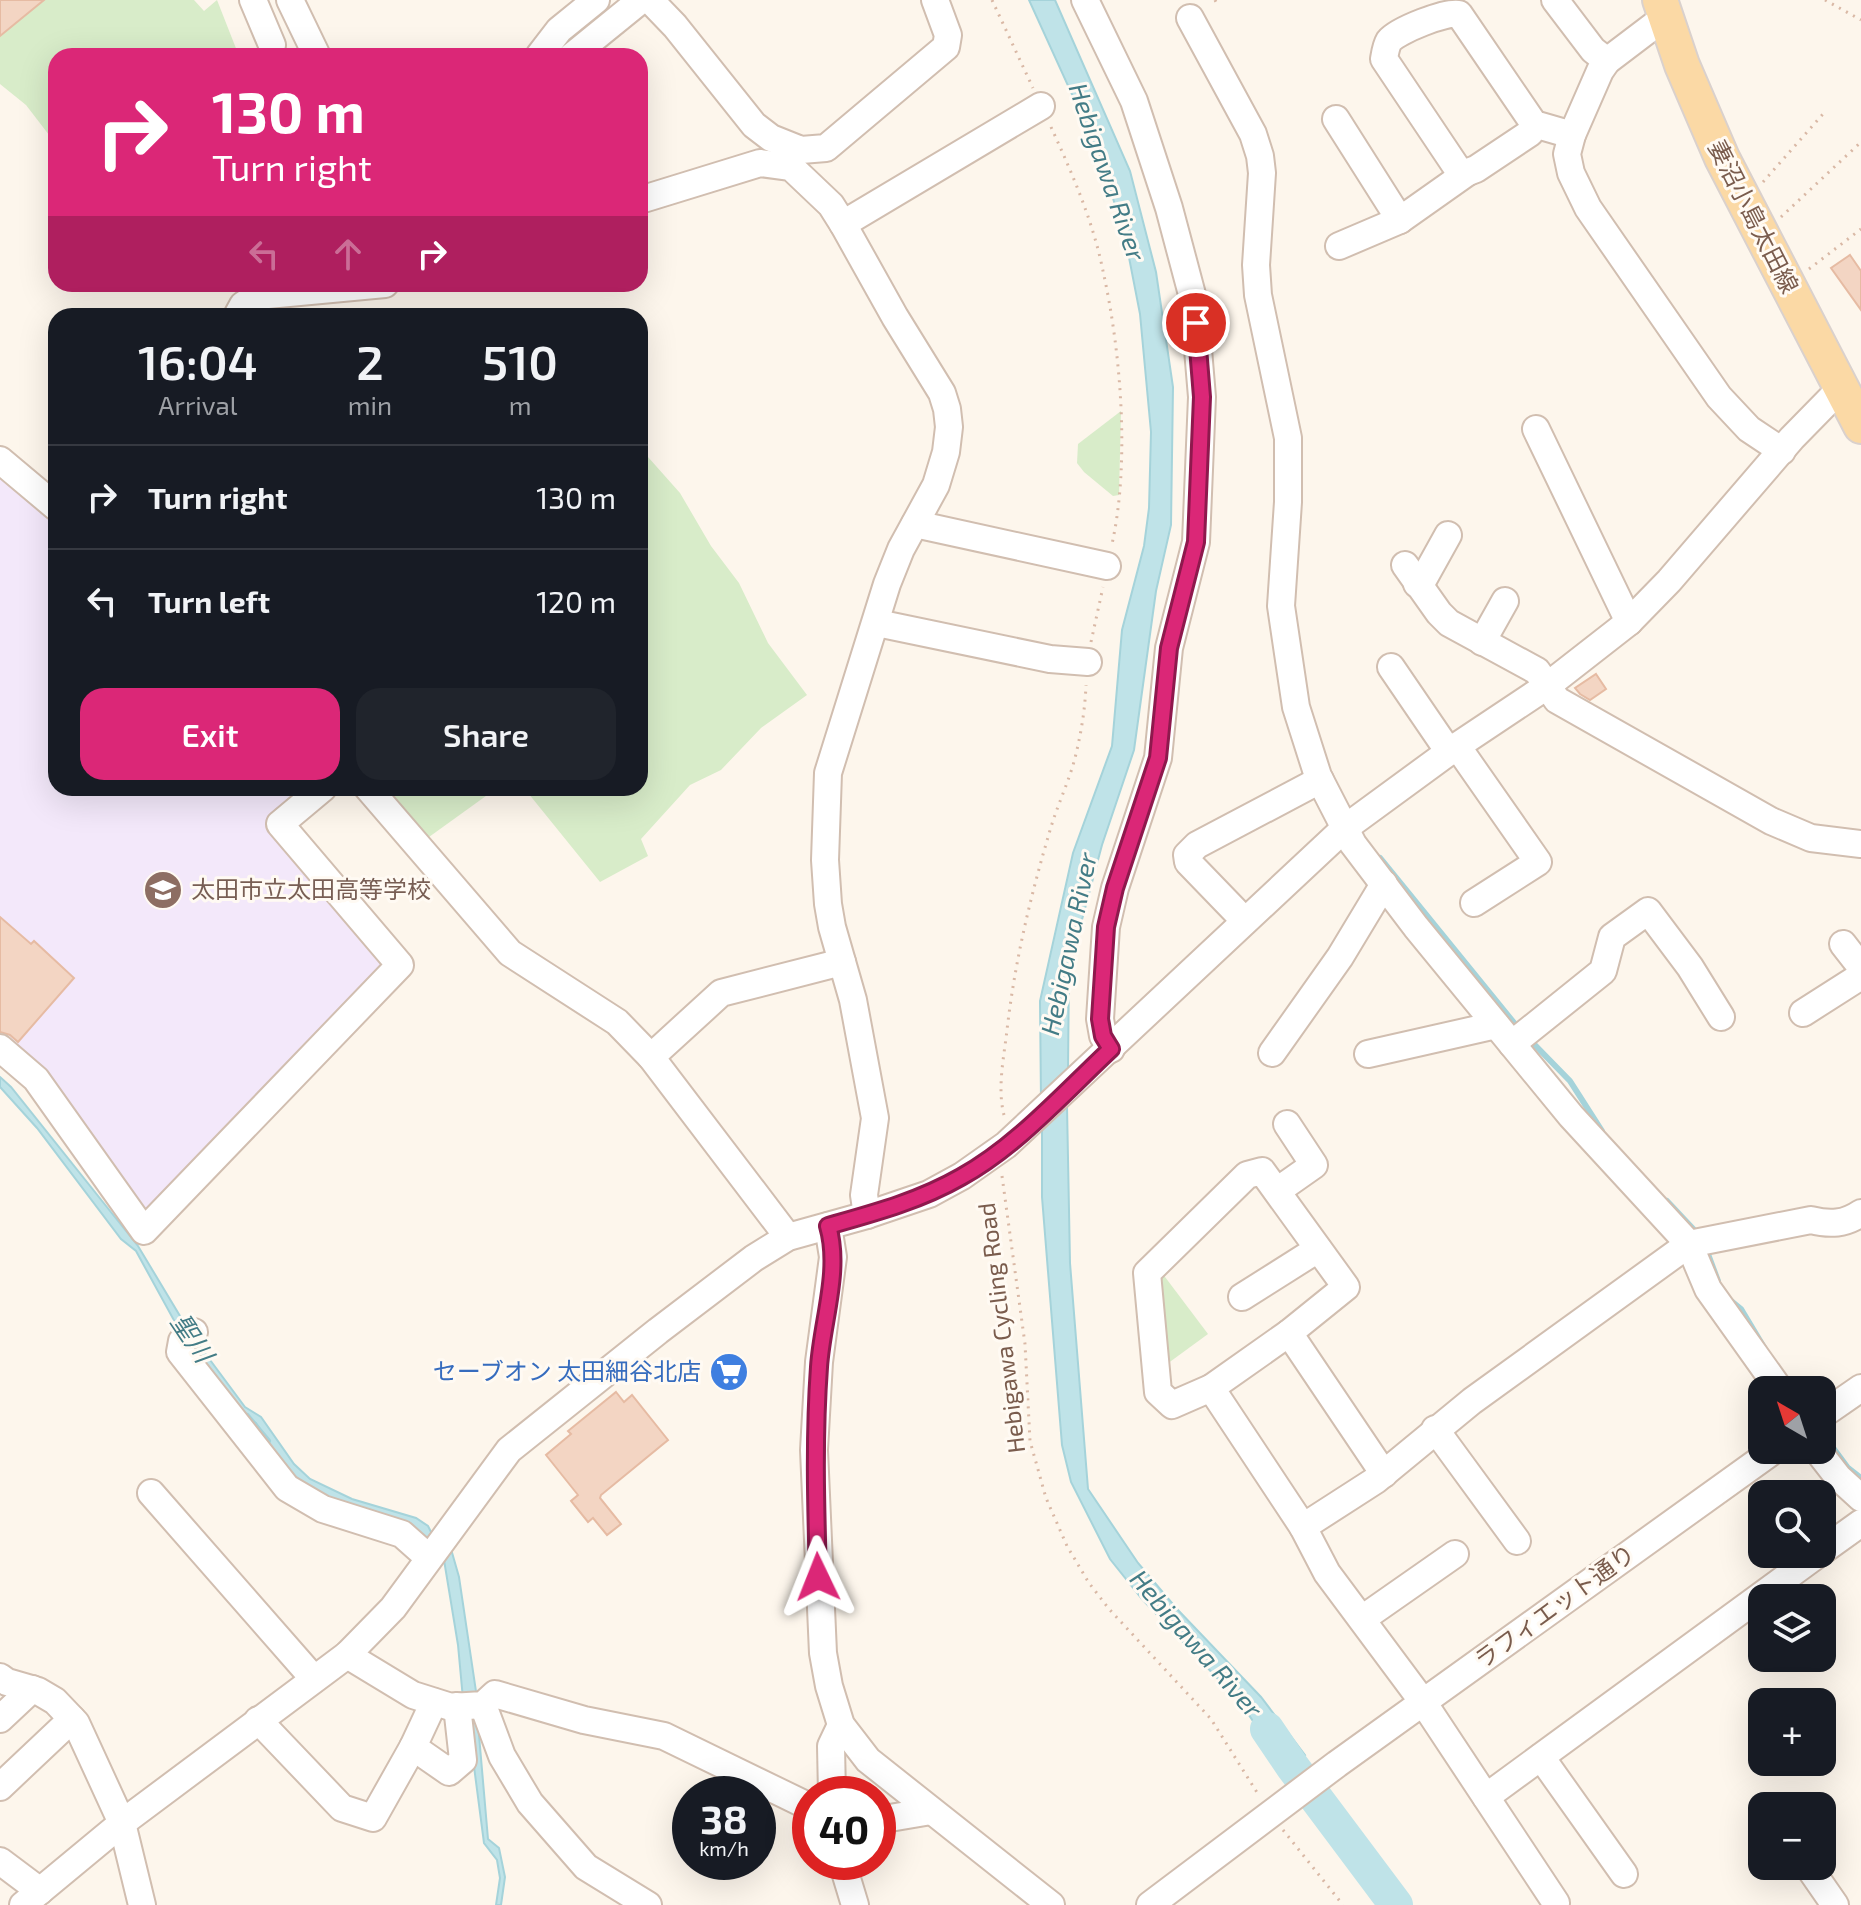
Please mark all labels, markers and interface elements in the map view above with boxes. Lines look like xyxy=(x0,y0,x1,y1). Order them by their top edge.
text: 130 m xyxy=(212,77,365,144)
water label: Hebigawa River xyxy=(1064,79,1154,265)
icon: right xyxy=(80,80,184,184)
street label: 妻沼小島太田線 xyxy=(1703,135,1805,298)
text: Turn right xyxy=(212,145,372,188)
icon: left xyxy=(242,232,286,276)
icon: ahead xyxy=(326,232,370,276)
icon: right xyxy=(410,232,454,276)
pin xyxy=(1162,289,1230,357)
icon: arrive xyxy=(1174,301,1218,345)
text: 16:04 xyxy=(138,332,258,390)
text: 2 xyxy=(356,332,384,390)
text: 510 xyxy=(482,332,558,390)
text: Arrival xyxy=(158,389,237,420)
text: min xyxy=(348,389,392,420)
text: m xyxy=(509,389,531,420)
icon: right xyxy=(80,475,124,519)
text: Turn right xyxy=(148,479,288,515)
text: 130 m xyxy=(536,479,616,515)
icon: left xyxy=(80,579,124,623)
text: Turn left xyxy=(148,583,270,619)
text: 120 m xyxy=(536,583,616,619)
button: Exit xyxy=(80,688,340,780)
button: Share xyxy=(356,688,616,780)
water label: Hebigawa River xyxy=(1033,849,1102,1038)
school or university icon: 太田市立太田高等学校 xyxy=(142,869,184,911)
place label: 太田市立太田高等学校 xyxy=(191,874,431,903)
street label: Hebigawa Cycling Road xyxy=(971,1201,1030,1455)
water label: 聖川 xyxy=(166,1307,222,1370)
supermarket icon: セーブオン 太田細谷北店 xyxy=(708,1351,750,1393)
place label: セーブオン 太田細谷北店 xyxy=(433,1356,701,1385)
north arrow xyxy=(1748,1376,1836,1464)
map controls xyxy=(1748,1376,1836,1880)
button: search xyxy=(1748,1480,1836,1568)
position arrow xyxy=(776,1535,860,1619)
street label: ラフィエット通り xyxy=(1468,1538,1640,1674)
water label: Hebigawa River xyxy=(1124,1563,1270,1724)
button: layers xyxy=(1748,1584,1836,1672)
button: + xyxy=(1748,1688,1836,1776)
speed limit sign: 40 xyxy=(792,1776,896,1880)
button: − xyxy=(1748,1792,1836,1880)
text: 38 xyxy=(700,1794,748,1842)
text: km/h xyxy=(699,1836,749,1860)

